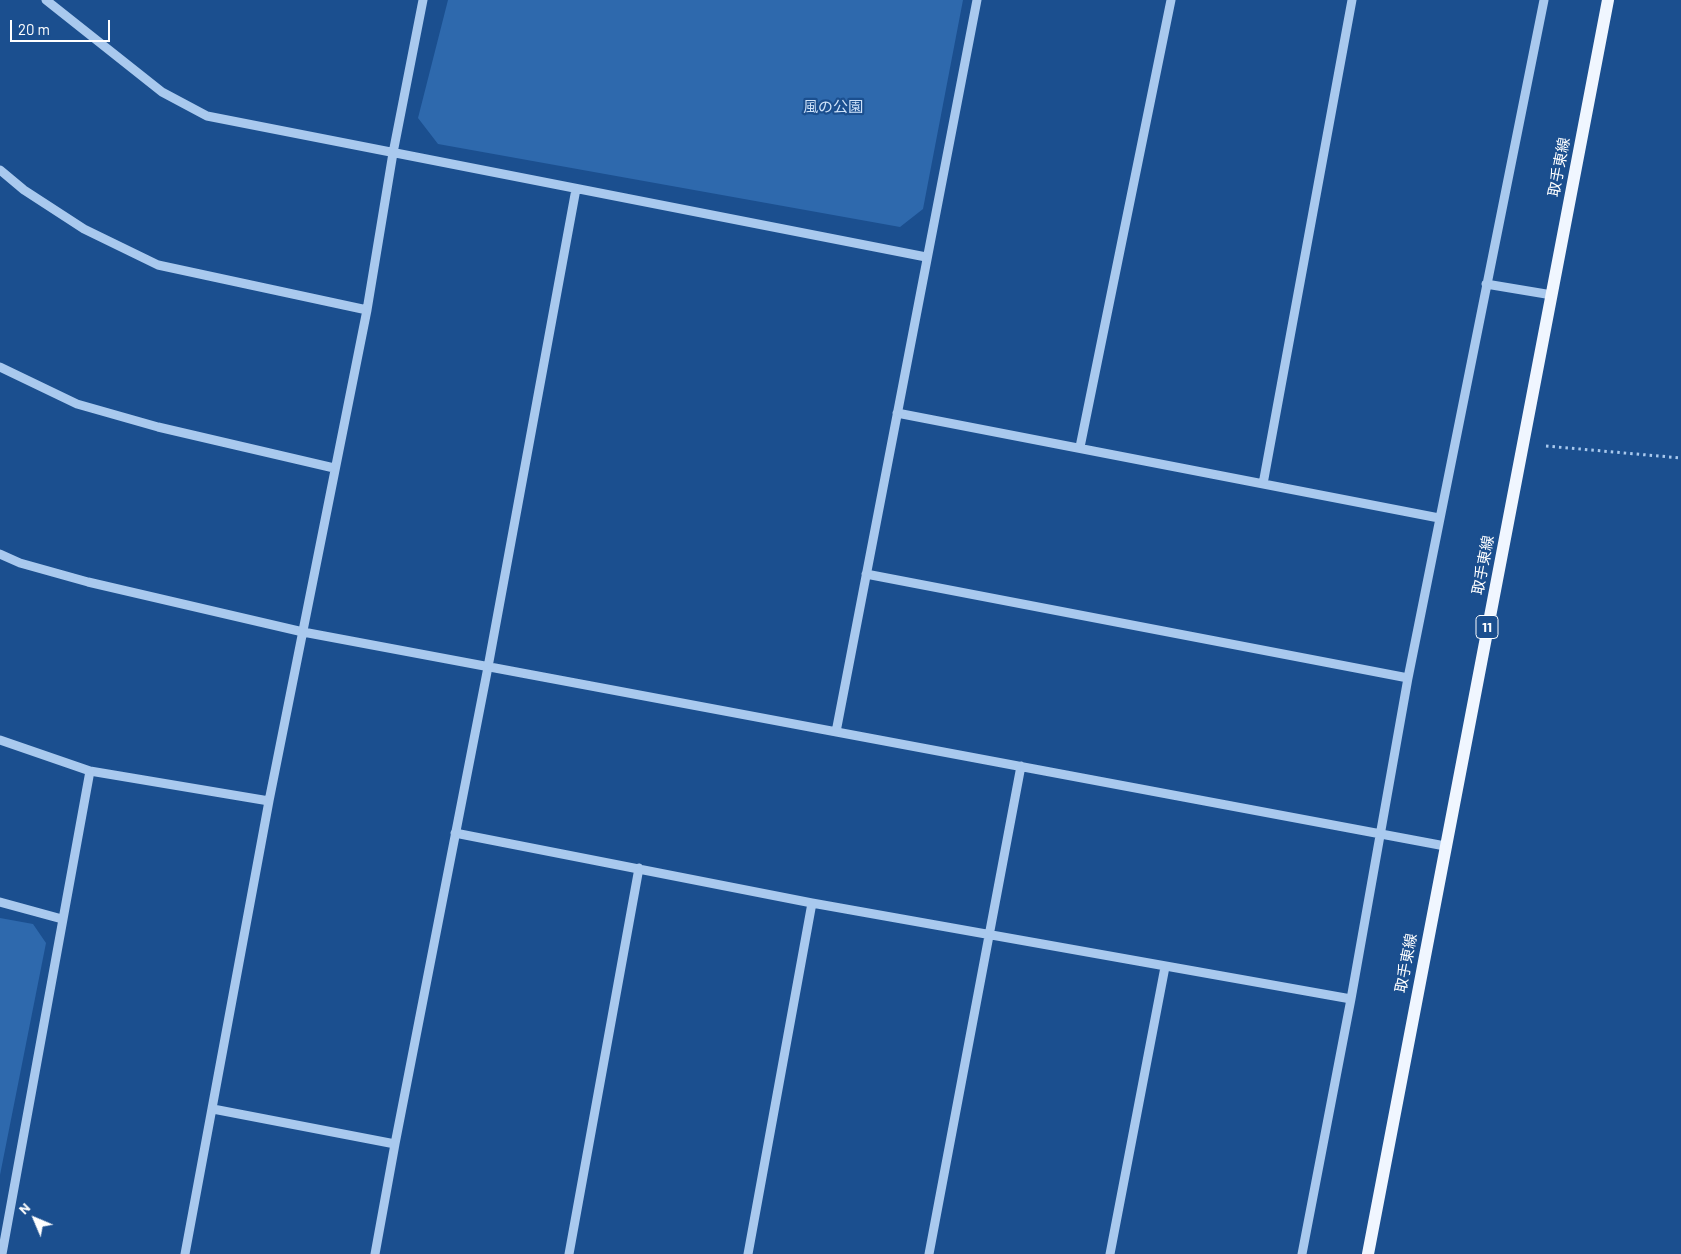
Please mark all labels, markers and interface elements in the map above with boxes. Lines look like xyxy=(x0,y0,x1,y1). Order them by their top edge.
scale bar xyxy=(12,10,112,42)
text: 20 m xyxy=(18,20,50,38)
park label: 風の公園 xyxy=(803,98,863,116)
street label: 取手東線 xyxy=(1544,136,1574,198)
street label: 取手東線 xyxy=(1468,534,1498,596)
road number: 11 xyxy=(1476,616,1498,638)
street label: 取手東線 xyxy=(1391,932,1421,994)
north arrow xyxy=(10,1194,60,1244)
text: N xyxy=(15,1199,33,1217)

